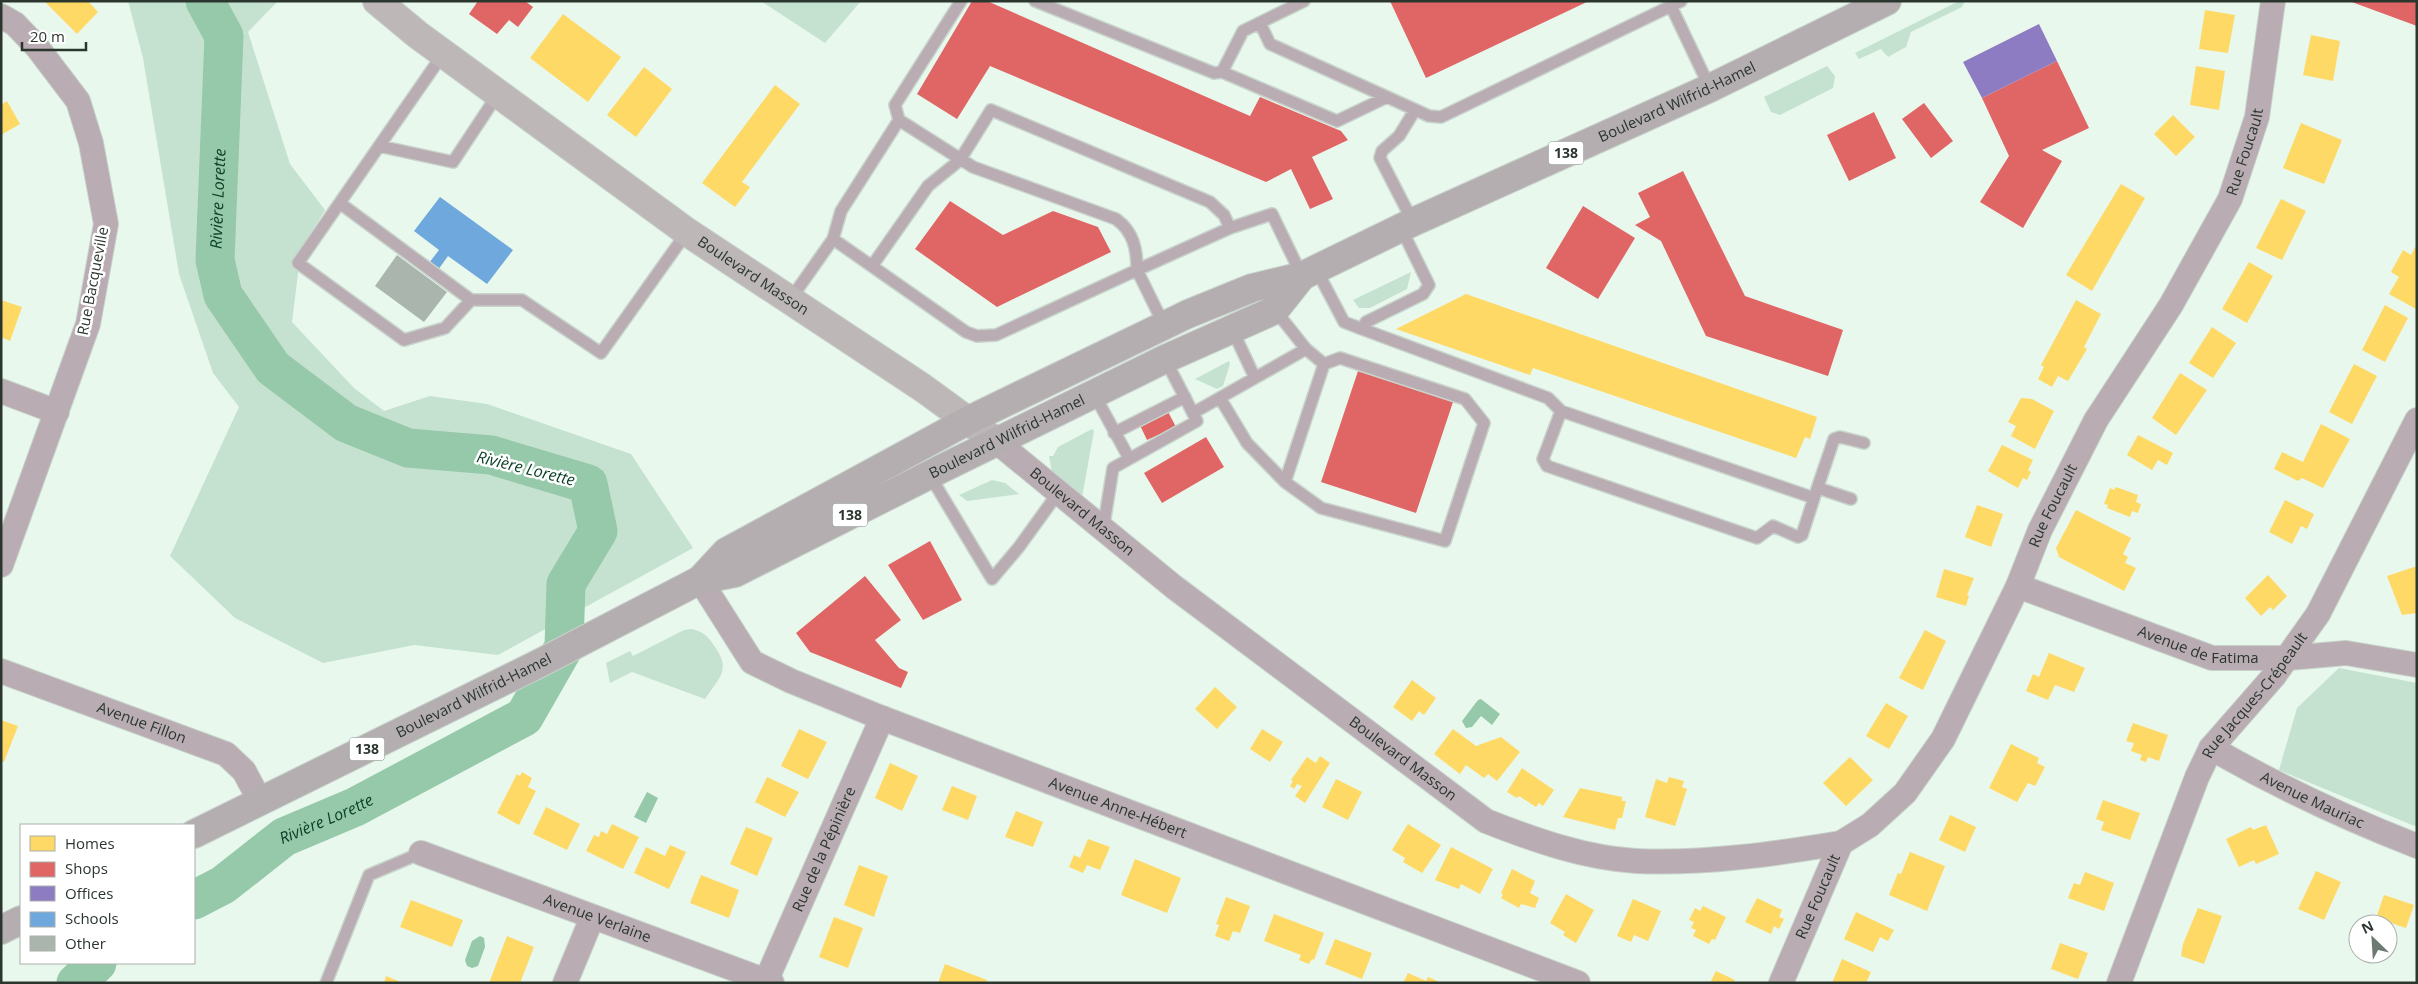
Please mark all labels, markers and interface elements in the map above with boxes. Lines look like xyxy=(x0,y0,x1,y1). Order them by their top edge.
scale bar xyxy=(22,20,86,52)
text: 20 m xyxy=(30,26,65,46)
street label: Boulevard Wilfrid-Hamel xyxy=(1595,56,1759,146)
street label: Rue Foucault xyxy=(2221,107,2267,198)
road number: 138 xyxy=(1548,142,1584,164)
water label: Rivière Lorette xyxy=(204,148,230,249)
street label: Rue Bacqueville xyxy=(72,225,112,337)
street label: Boulevard Masson xyxy=(694,231,813,319)
street label: Boulevard Wilfrid-Hamel xyxy=(925,389,1088,483)
water label: Rivière Lorette xyxy=(475,445,577,491)
street label: Rue Foucault xyxy=(2023,460,2081,550)
street label: Boulevard Masson xyxy=(1026,462,1139,560)
road number: 138 xyxy=(832,504,868,526)
street label: Avenue de Fatima xyxy=(2135,620,2259,667)
street label: Rue Jacques-Crépeault xyxy=(2197,628,2311,761)
street label: Boulevard Wilfrid-Hamel xyxy=(392,648,555,742)
street label: Avenue Fillon xyxy=(95,696,189,748)
street label: Boulevard Masson xyxy=(1346,711,1461,805)
road number: 138 xyxy=(350,738,384,761)
street label: Avenue Mauriac xyxy=(2257,766,2368,832)
street label: Avenue Anne-Hébert xyxy=(1046,772,1190,842)
street label: Rue de la Pépinière xyxy=(787,783,860,915)
water label: Rivière Lorette xyxy=(276,788,377,849)
legend xyxy=(20,824,195,964)
text: Homes xyxy=(65,833,115,853)
street label: Rue Foucault xyxy=(1790,851,1844,942)
text: Shops xyxy=(65,858,108,878)
text: Offices xyxy=(65,883,113,903)
street label: Avenue Verlaine xyxy=(541,888,654,946)
text: Schools xyxy=(65,908,119,928)
north arrow xyxy=(2348,914,2398,964)
text: N xyxy=(2358,916,2376,938)
text: Other xyxy=(65,933,106,953)

